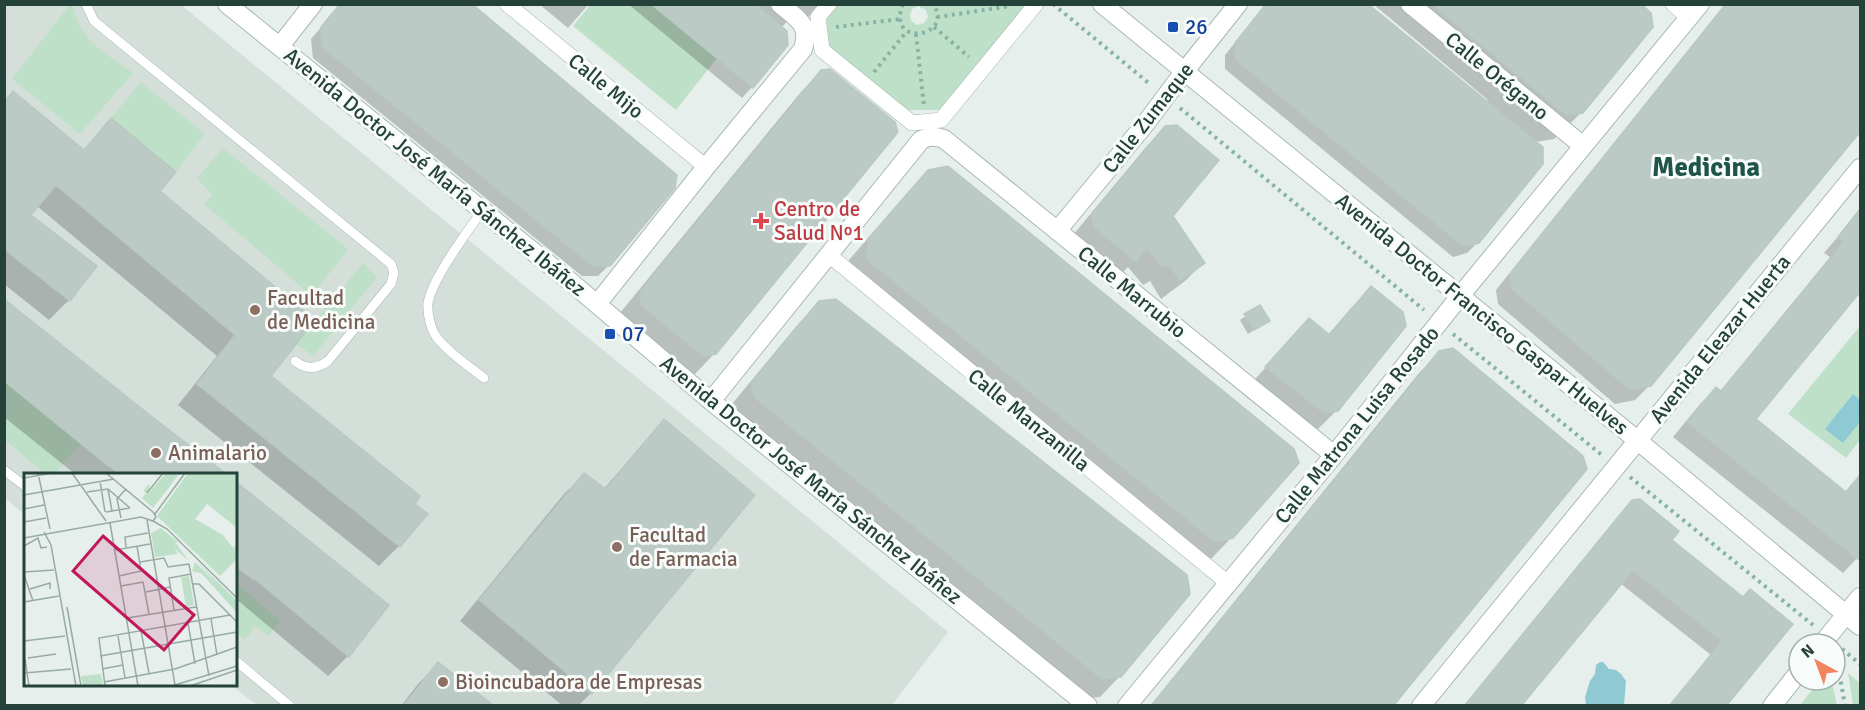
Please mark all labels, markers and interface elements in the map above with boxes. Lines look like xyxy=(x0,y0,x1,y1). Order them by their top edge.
place label: 26 xyxy=(1185,14,1208,40)
marker: 26 xyxy=(1166,20,1180,34)
street label: Calle Orégano xyxy=(1440,26,1554,126)
street label: Avenida Doctor José María Sánchez Ibáñez xyxy=(279,42,591,302)
street label: Calle Mijo xyxy=(563,48,649,124)
street label: Calle Zumaque xyxy=(1097,57,1199,179)
district label: Medicina xyxy=(1652,151,1760,184)
street label: Avenida Doctor Francisco Gaspar Huelves xyxy=(1330,188,1634,440)
place label: Centro de Salud Nº1 xyxy=(774,196,864,246)
marker: Centro de Salud Nº1 xyxy=(752,212,770,230)
street label: Calle Marrubio xyxy=(1072,240,1192,344)
street label: Avenida Eleazar Huerta xyxy=(1644,249,1796,429)
place label: Facultad de Medicina xyxy=(267,285,375,335)
marker: Facultad de Medicina xyxy=(248,303,262,317)
place label: 07 xyxy=(622,321,645,347)
street label: Calle Matrona Luisa Rosado xyxy=(1269,321,1445,529)
marker: 07 xyxy=(603,327,617,341)
street label: Avenida Doctor José María Sánchez Ibáñez xyxy=(655,350,967,610)
street label: Calle Manzanilla xyxy=(963,363,1095,477)
place label: Animalario xyxy=(168,440,267,466)
marker: Animalario xyxy=(149,446,163,460)
inset map xyxy=(24,473,237,686)
place label: Facultad de Farmacia xyxy=(629,522,738,572)
marker: Facultad de Farmacia xyxy=(610,540,624,554)
north arrow xyxy=(1787,632,1847,692)
text: N xyxy=(1797,640,1819,663)
place label: Bioincubadora de Empresas xyxy=(455,669,702,695)
marker: Bioincubadora de Empresas xyxy=(436,675,450,689)

